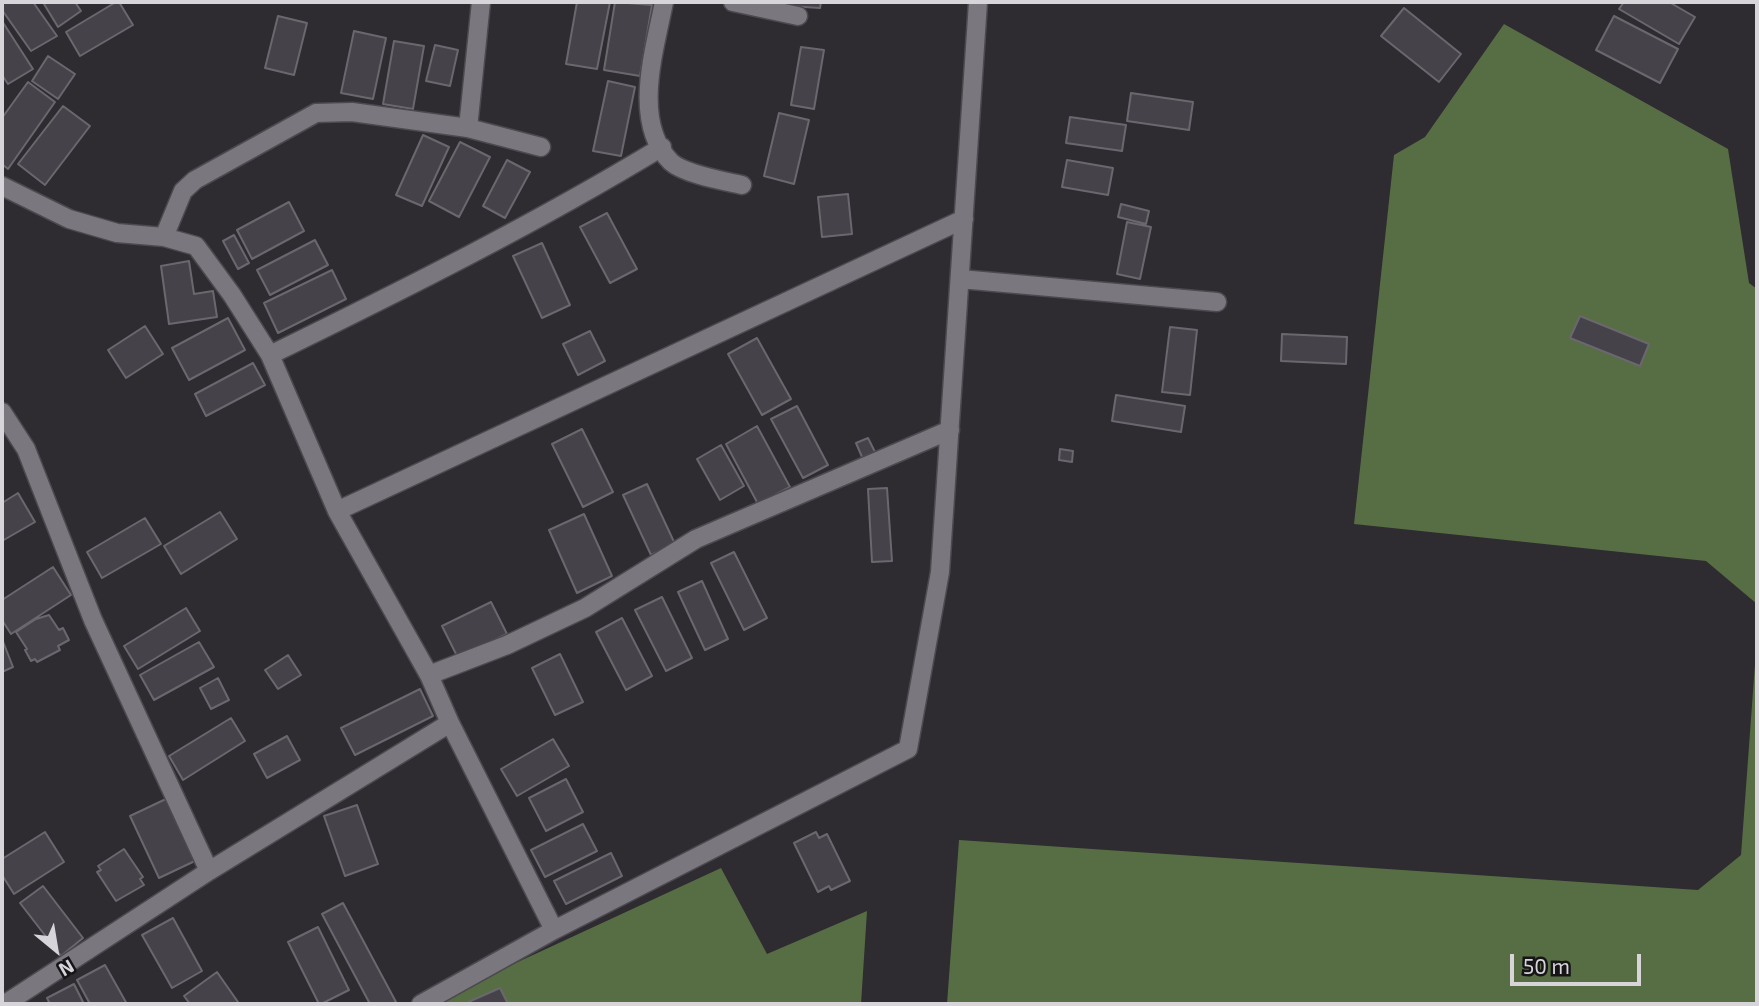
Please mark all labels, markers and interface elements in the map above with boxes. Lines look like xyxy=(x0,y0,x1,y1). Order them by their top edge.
north arrow xyxy=(21,915,91,985)
scale bar xyxy=(1514,940,1645,984)
text: 50 m xyxy=(1523,953,1570,978)
text: N xyxy=(55,955,78,982)

